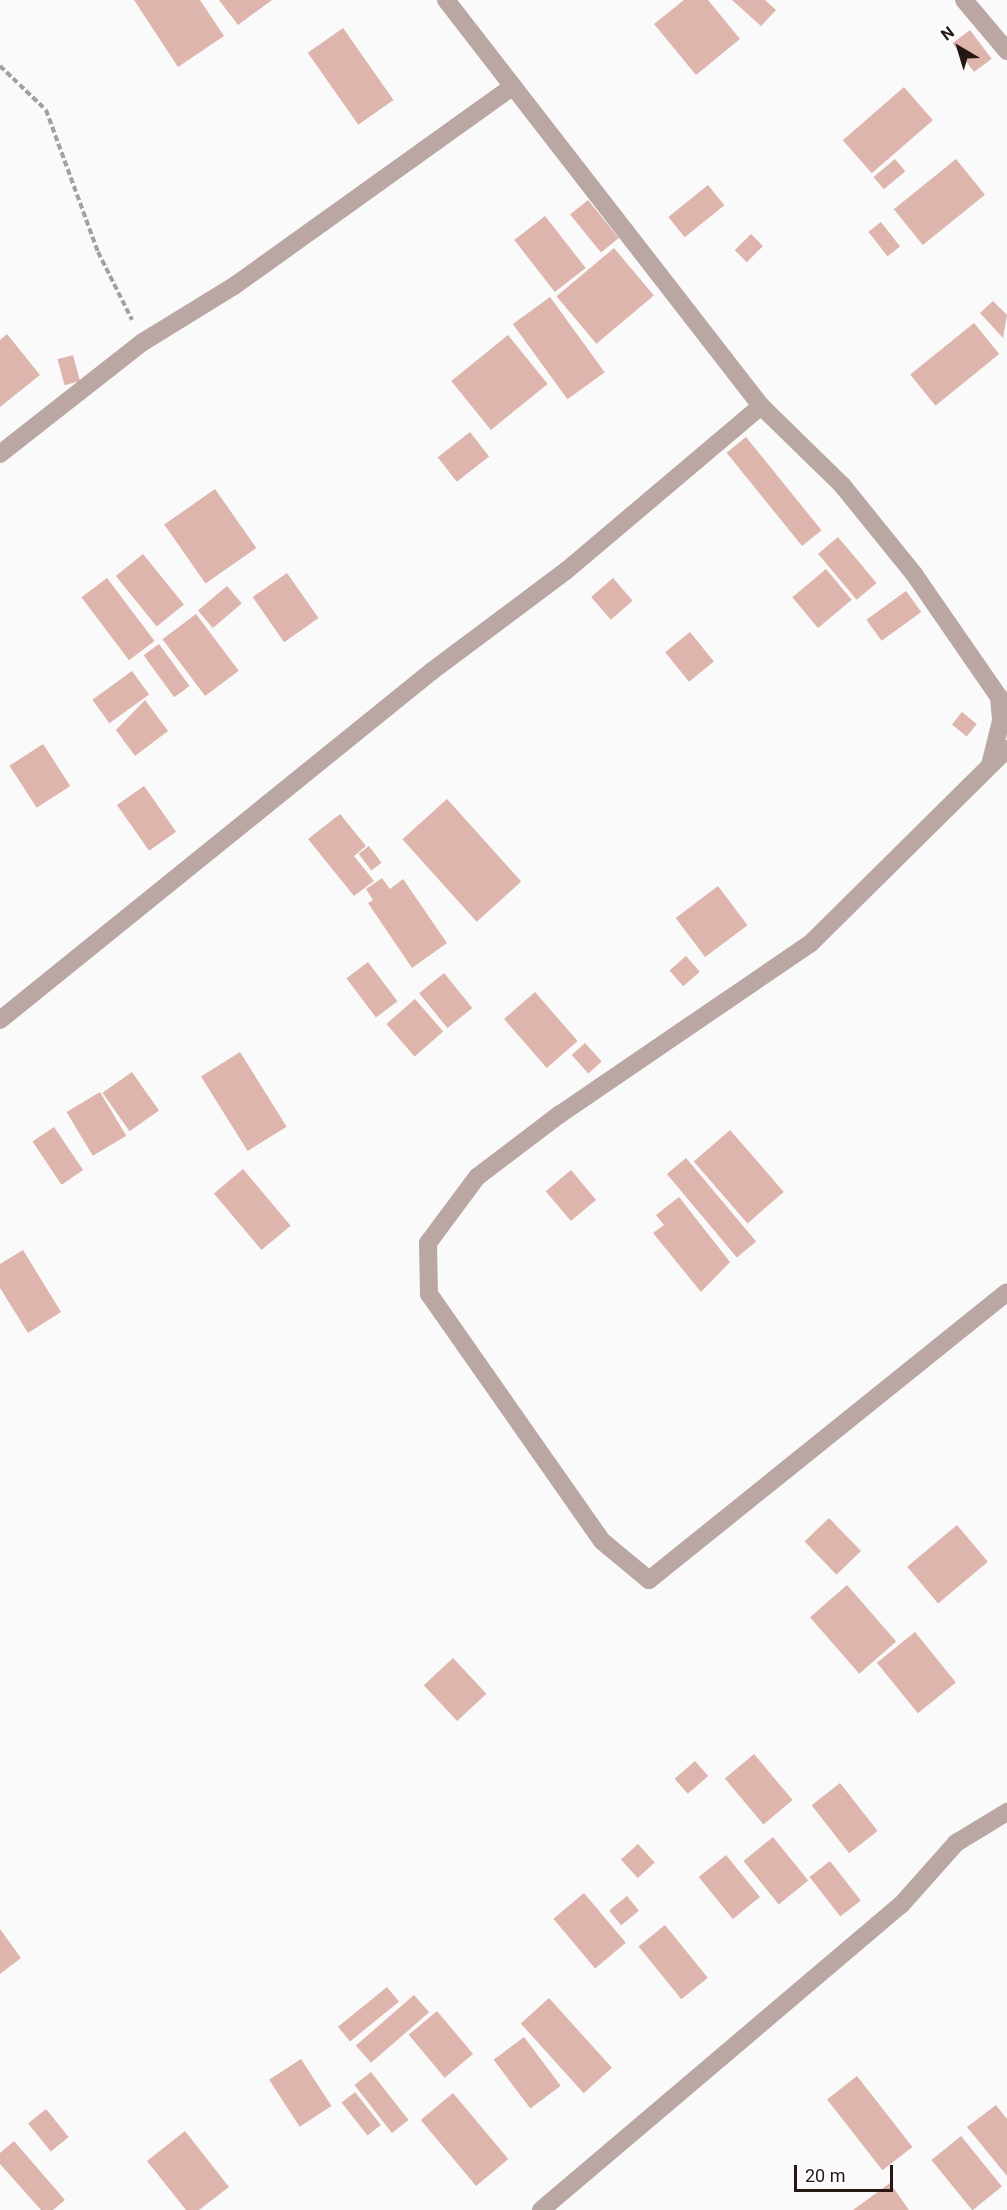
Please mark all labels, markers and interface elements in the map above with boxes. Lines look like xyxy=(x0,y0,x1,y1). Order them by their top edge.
north arrow xyxy=(929,18,989,78)
text: N xyxy=(937,22,958,44)
scale bar xyxy=(797,2153,896,2191)
text: 20 m xyxy=(805,2165,845,2186)

